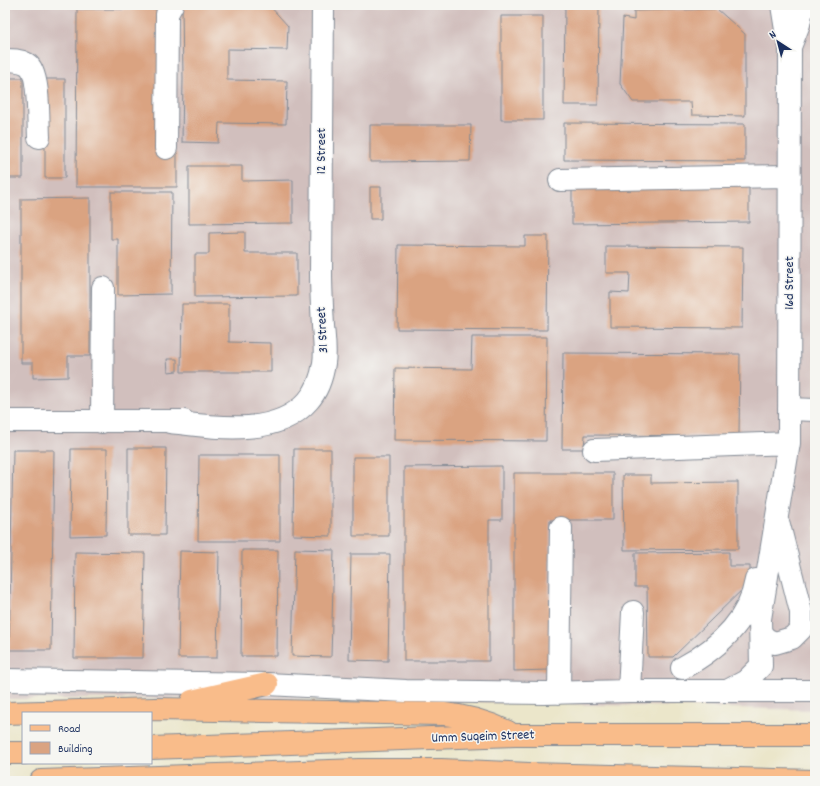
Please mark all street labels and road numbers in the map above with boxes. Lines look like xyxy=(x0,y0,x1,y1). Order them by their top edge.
street label: 12 Street xyxy=(312,128,332,174)
street label: 16d Street xyxy=(780,256,800,310)
street label: 31 Street xyxy=(312,306,334,354)
street label: Umm Suqeim Street xyxy=(431,725,535,749)

